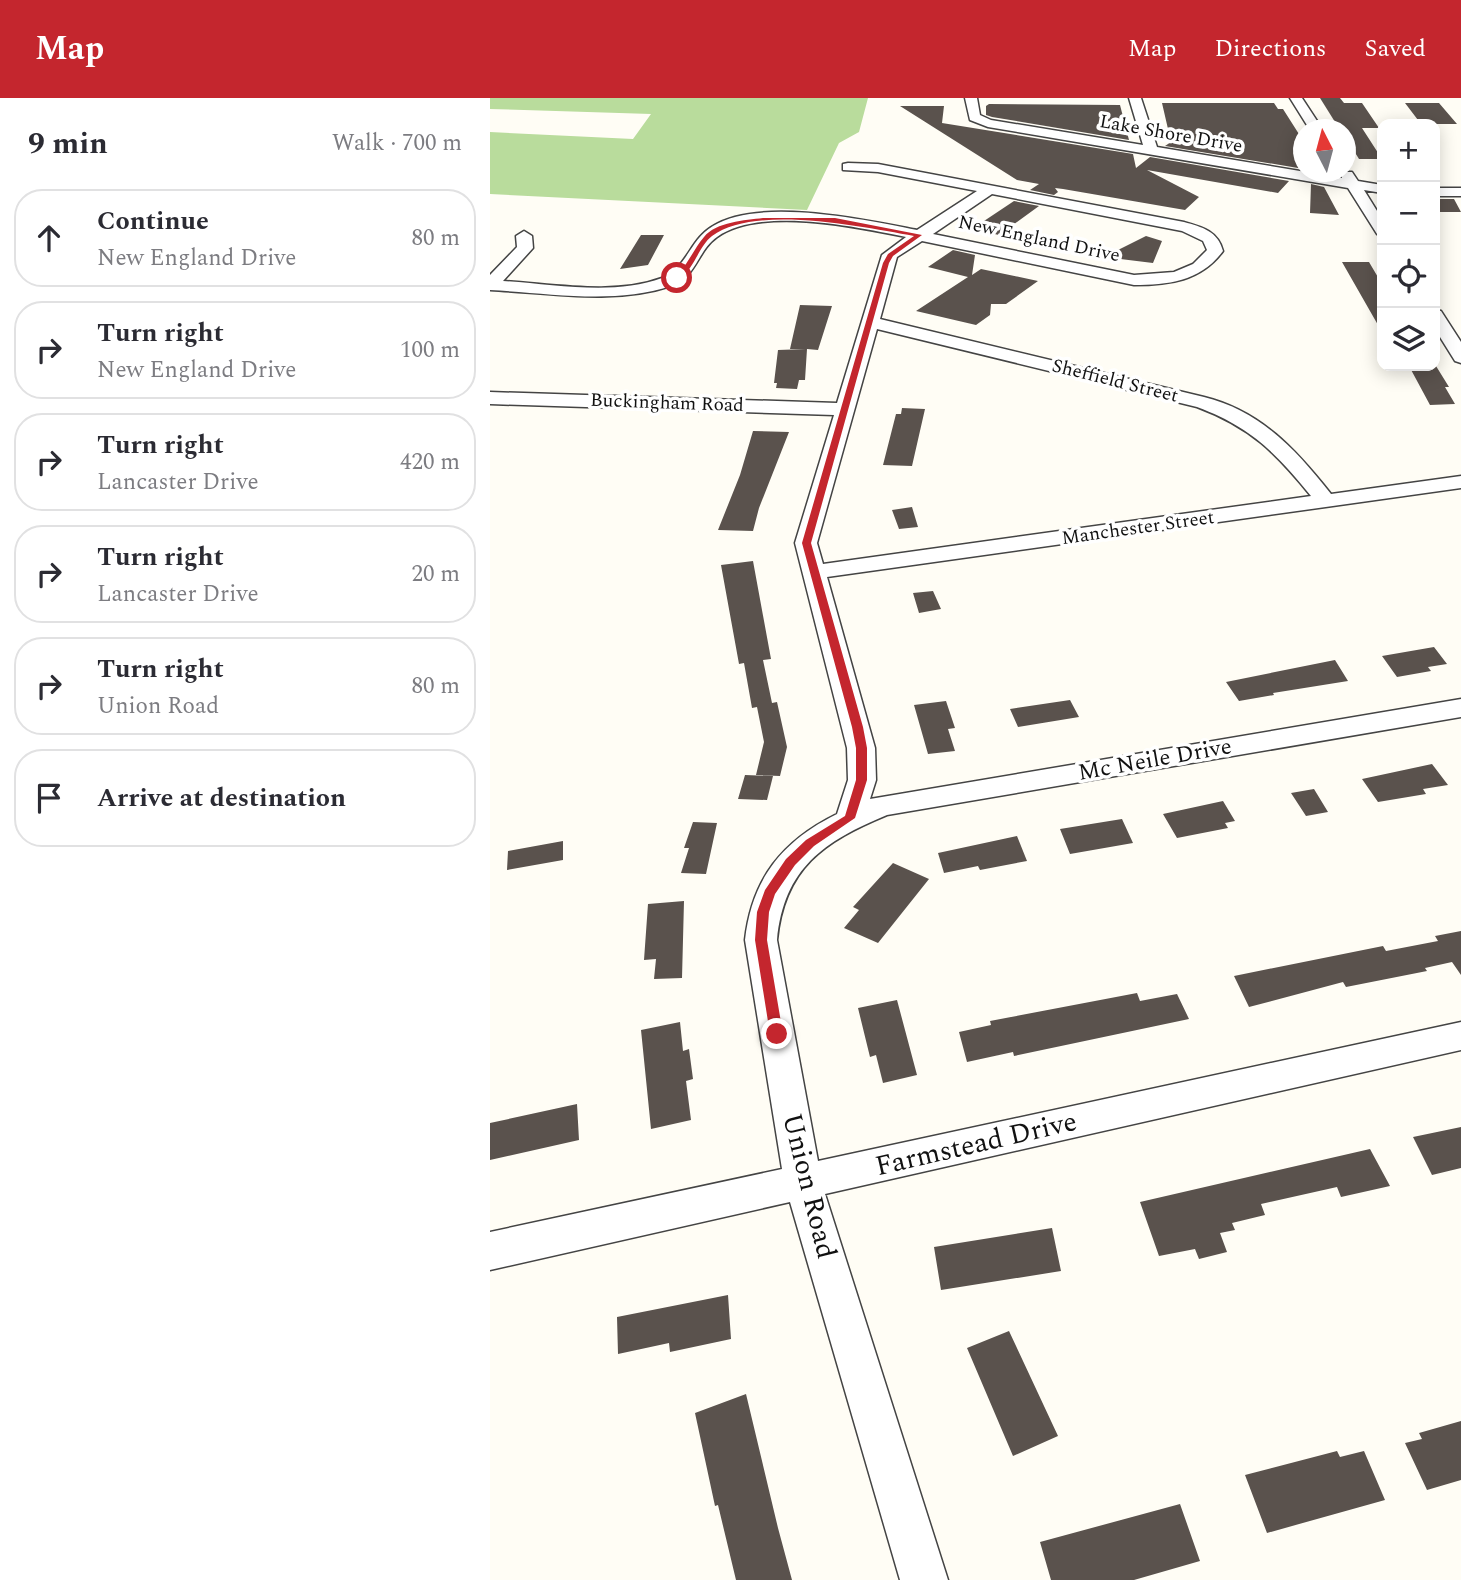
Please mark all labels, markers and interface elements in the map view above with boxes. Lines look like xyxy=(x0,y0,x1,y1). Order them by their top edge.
text: Map xyxy=(35,24,104,74)
text: Map xyxy=(1128,31,1176,67)
text: Directions xyxy=(1214,31,1326,67)
text: Saved xyxy=(1364,31,1426,67)
street label: Lake Shore Drive xyxy=(1097,107,1245,161)
north arrow xyxy=(1293,119,1356,182)
map controls xyxy=(1377,119,1440,371)
button: + xyxy=(1377,119,1440,182)
text: 9 min xyxy=(28,121,108,167)
text: Walk · 700 m xyxy=(332,126,462,161)
button: − xyxy=(1377,182,1440,245)
text: Continue xyxy=(97,201,209,241)
street label: New England Drive xyxy=(955,208,1123,270)
icon: ahead xyxy=(30,219,68,257)
text: 80 m xyxy=(411,221,460,256)
text: New England Drive xyxy=(97,241,297,276)
button: locate xyxy=(1377,245,1440,308)
route start xyxy=(661,262,692,293)
button: layers xyxy=(1377,308,1440,371)
text: Turn right xyxy=(97,313,224,353)
icon: right xyxy=(30,331,68,369)
text: 100 m xyxy=(400,333,460,368)
street label: Sheffield Street xyxy=(1049,351,1182,411)
text: New England Drive xyxy=(97,353,297,388)
street label: Buckingham Road xyxy=(590,386,744,420)
text: Turn right xyxy=(97,425,224,465)
icon: right xyxy=(30,443,68,481)
text: 420 m xyxy=(400,445,460,480)
text: Lancaster Drive xyxy=(97,465,259,500)
street label: Manchester Street xyxy=(1060,503,1217,553)
text: Turn right xyxy=(97,537,224,577)
icon: right xyxy=(30,555,68,593)
text: 20 m xyxy=(411,557,460,592)
text: Lancaster Drive xyxy=(97,577,259,612)
text: Turn right xyxy=(97,649,224,689)
icon: right xyxy=(30,667,68,705)
text: 80 m xyxy=(411,669,460,704)
text: Union Road xyxy=(97,689,219,724)
street label: Mc Neile Drive xyxy=(1075,729,1235,791)
text: Arrive at destination xyxy=(97,778,346,818)
icon: arrive xyxy=(30,779,68,817)
route end xyxy=(761,1018,792,1049)
street label: Farmstead Drive xyxy=(871,1100,1081,1188)
street label: Union Road xyxy=(770,1109,848,1263)

